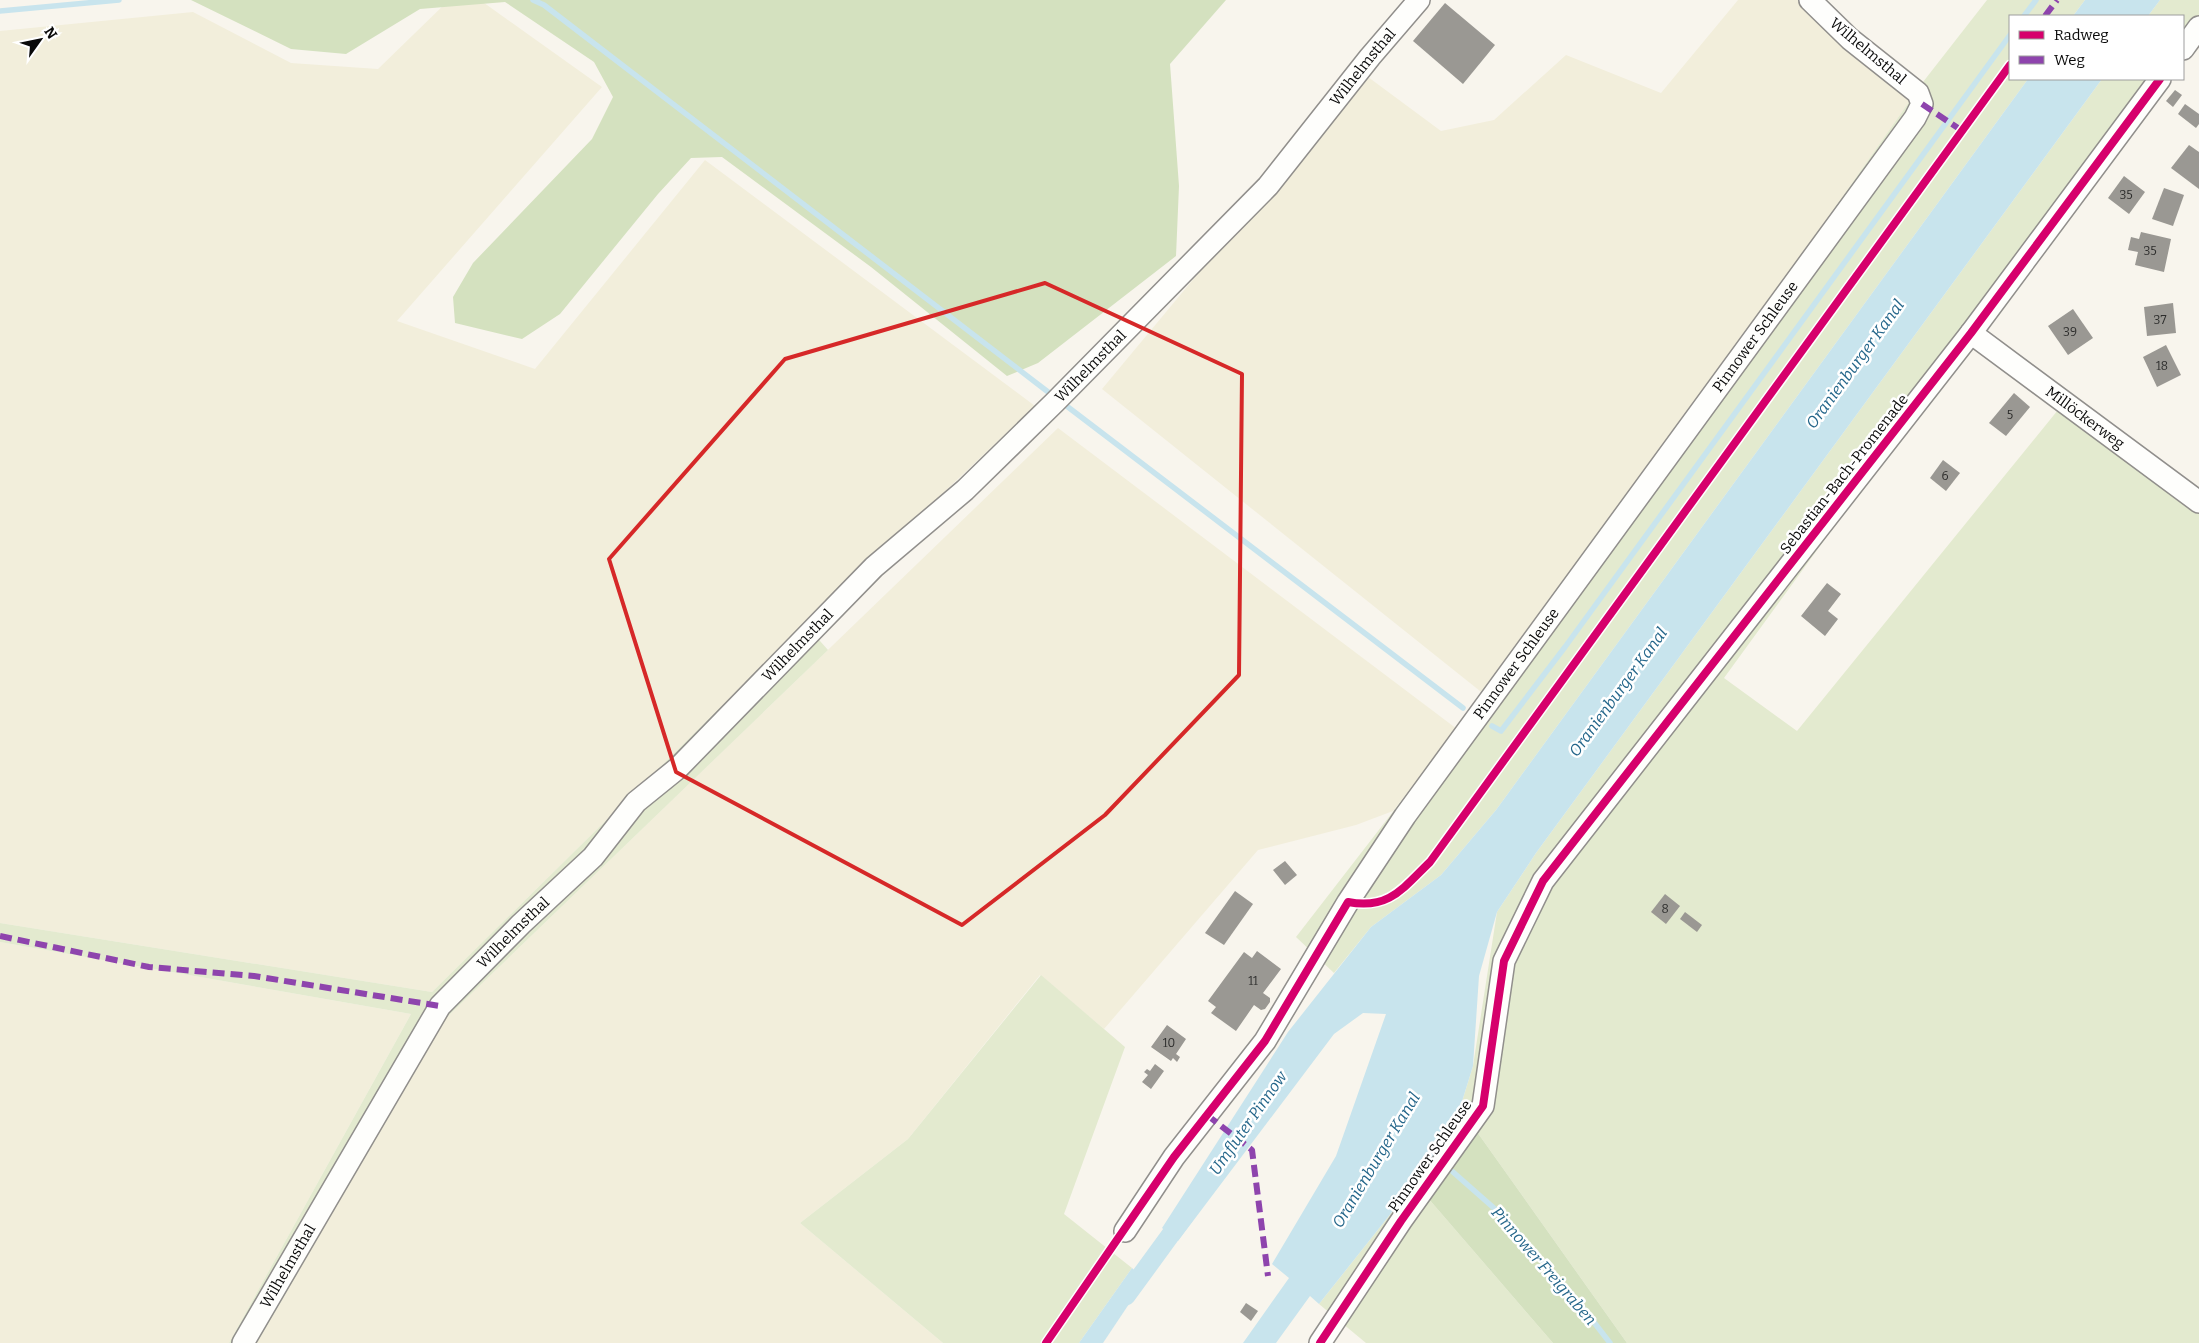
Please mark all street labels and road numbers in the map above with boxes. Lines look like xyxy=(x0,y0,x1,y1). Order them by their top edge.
street label: Wilhelmsthal xyxy=(1826,14,1910,88)
street label: Wilhelmsthal xyxy=(1326,25,1399,109)
street label: Pinnower Schleuse xyxy=(1709,278,1802,396)
street label: Wilhelmsthal xyxy=(1051,326,1130,406)
street label: Millöckerweg xyxy=(2042,382,2128,453)
street label: Sebastian-Bach-Promenade xyxy=(1776,391,1912,557)
street label: Wilhelmsthal xyxy=(758,605,837,685)
street label: Pinnower Schleuse xyxy=(1470,605,1563,723)
street label: Wilhelmsthal xyxy=(473,893,553,972)
street label: Pinnower Schleuse xyxy=(1385,1096,1475,1216)
street label: Wilhelmsthal xyxy=(256,1221,319,1311)

